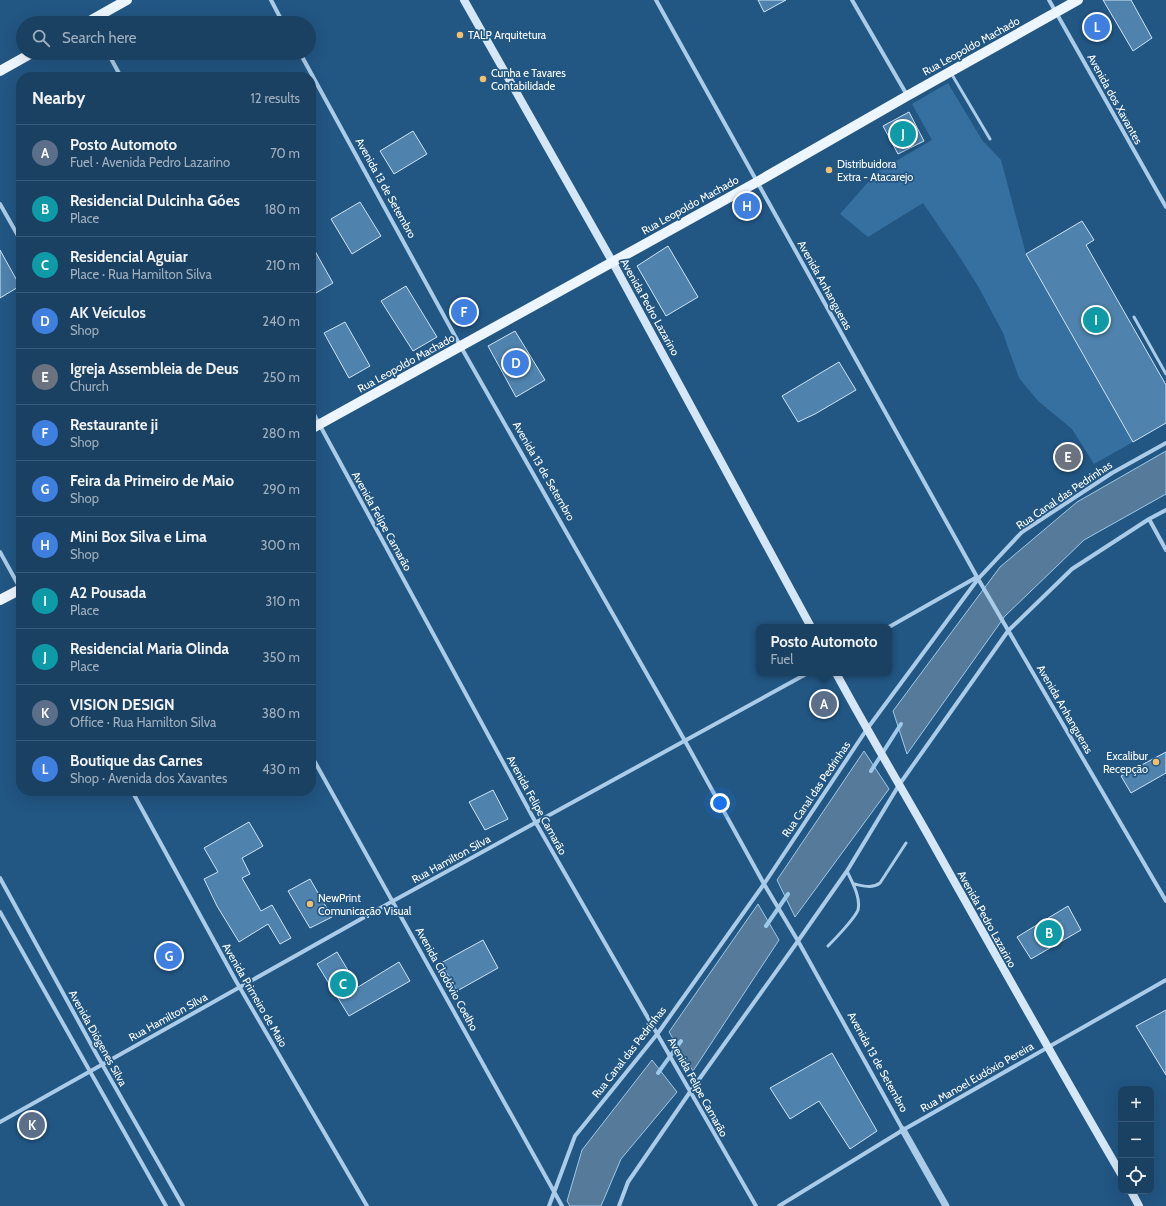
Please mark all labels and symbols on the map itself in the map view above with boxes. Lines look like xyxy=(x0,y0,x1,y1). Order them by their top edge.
pin: L xyxy=(1084,12,1110,42)
street label: Rua Leopoldo Machado xyxy=(920,13,1022,79)
place label: TALP Arquitetura xyxy=(468,28,547,42)
marker: TALP Arquitetura xyxy=(455,30,465,40)
street label: Avenida dos Xavantes xyxy=(1084,51,1146,147)
place label: Cunha e Tavares Contabilidade xyxy=(491,66,566,93)
marker: Cunha e Tavares Contabilidade xyxy=(478,74,488,84)
pin: J xyxy=(890,119,916,149)
street label: Avenida 13 de Setembro xyxy=(353,135,419,241)
place label: Distribuidora Extra - Atacarejo xyxy=(837,157,913,184)
marker: Distribuidora Extra - Atacarejo xyxy=(824,165,834,175)
street label: Rua Leopoldo Machado xyxy=(639,172,741,238)
pin: H xyxy=(734,191,760,221)
street label: Avenida Anhangueras xyxy=(795,238,856,333)
street label: Avenida Pedro Lazarino xyxy=(618,256,682,358)
pin: F xyxy=(451,297,477,327)
pin: I xyxy=(1083,305,1109,335)
street label: Rua Leopoldo Machado xyxy=(355,330,457,396)
pin: D xyxy=(503,348,529,378)
street label: Avenida 13 de Setembro xyxy=(510,419,578,523)
pin: E xyxy=(1055,442,1081,472)
street label: Rua Canal das Pedrinhas xyxy=(1013,457,1115,532)
street label: Avenida Felipe Camarão xyxy=(349,469,415,573)
street label: Avenida Anhangueras xyxy=(1034,662,1096,756)
pin: A xyxy=(811,689,837,719)
street label: Rua Canal das Pedrinhas xyxy=(779,738,854,840)
place label: Excalibur Recepção xyxy=(1103,749,1149,776)
street label: Avenida Felipe Camarão xyxy=(504,753,570,857)
marker: Excalibur Recepção xyxy=(1151,757,1161,767)
your location xyxy=(710,793,730,813)
street label: Rua Hamilton Silva xyxy=(409,831,493,886)
street label: Avenida Pedro Lazarino xyxy=(955,868,1019,970)
place label: NewPrint Comunicação Visual xyxy=(318,891,412,918)
marker: NewPrint Comunicação Visual xyxy=(305,899,315,909)
pin: B xyxy=(1036,918,1062,948)
street label: Avenida Clodóvio Coelho xyxy=(413,925,481,1033)
street label: Avenida Primeiro de Maio xyxy=(219,940,291,1050)
pin: G xyxy=(156,941,182,971)
pin: C xyxy=(330,969,356,999)
street label: Avenida Diógenes Silva xyxy=(66,987,131,1089)
street label: Rua Hamilton Silva xyxy=(126,989,210,1044)
street label: Rua Canal das Pedrinhas xyxy=(589,1003,669,1101)
street label: Avenida 13 de Setembro xyxy=(845,1009,911,1115)
street label: Avenida Felipe Camarão xyxy=(665,1035,731,1139)
street label: Rua Manoel Eudóxio Pereira xyxy=(918,1038,1037,1115)
pin: K xyxy=(19,1110,45,1140)

